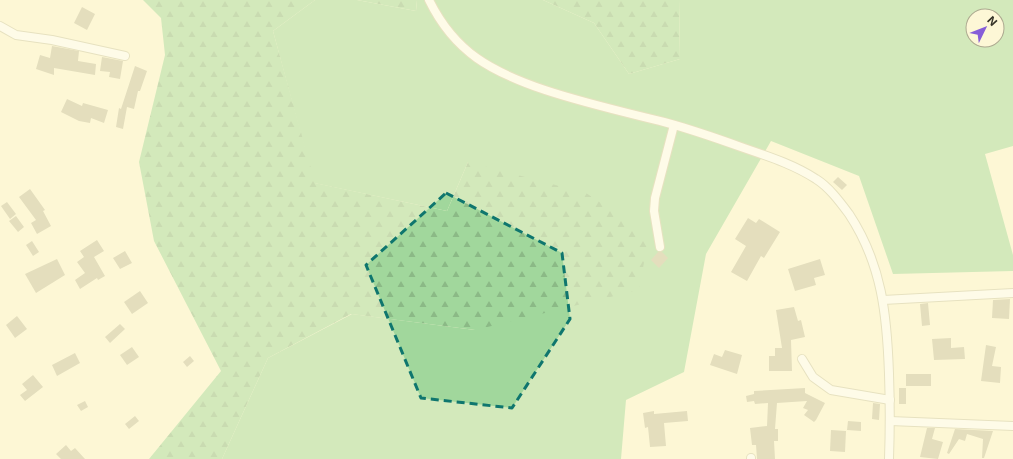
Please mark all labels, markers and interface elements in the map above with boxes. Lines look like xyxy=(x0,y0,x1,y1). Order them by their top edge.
north arrow xyxy=(965,8,1005,48)
text: N xyxy=(984,13,1000,29)

